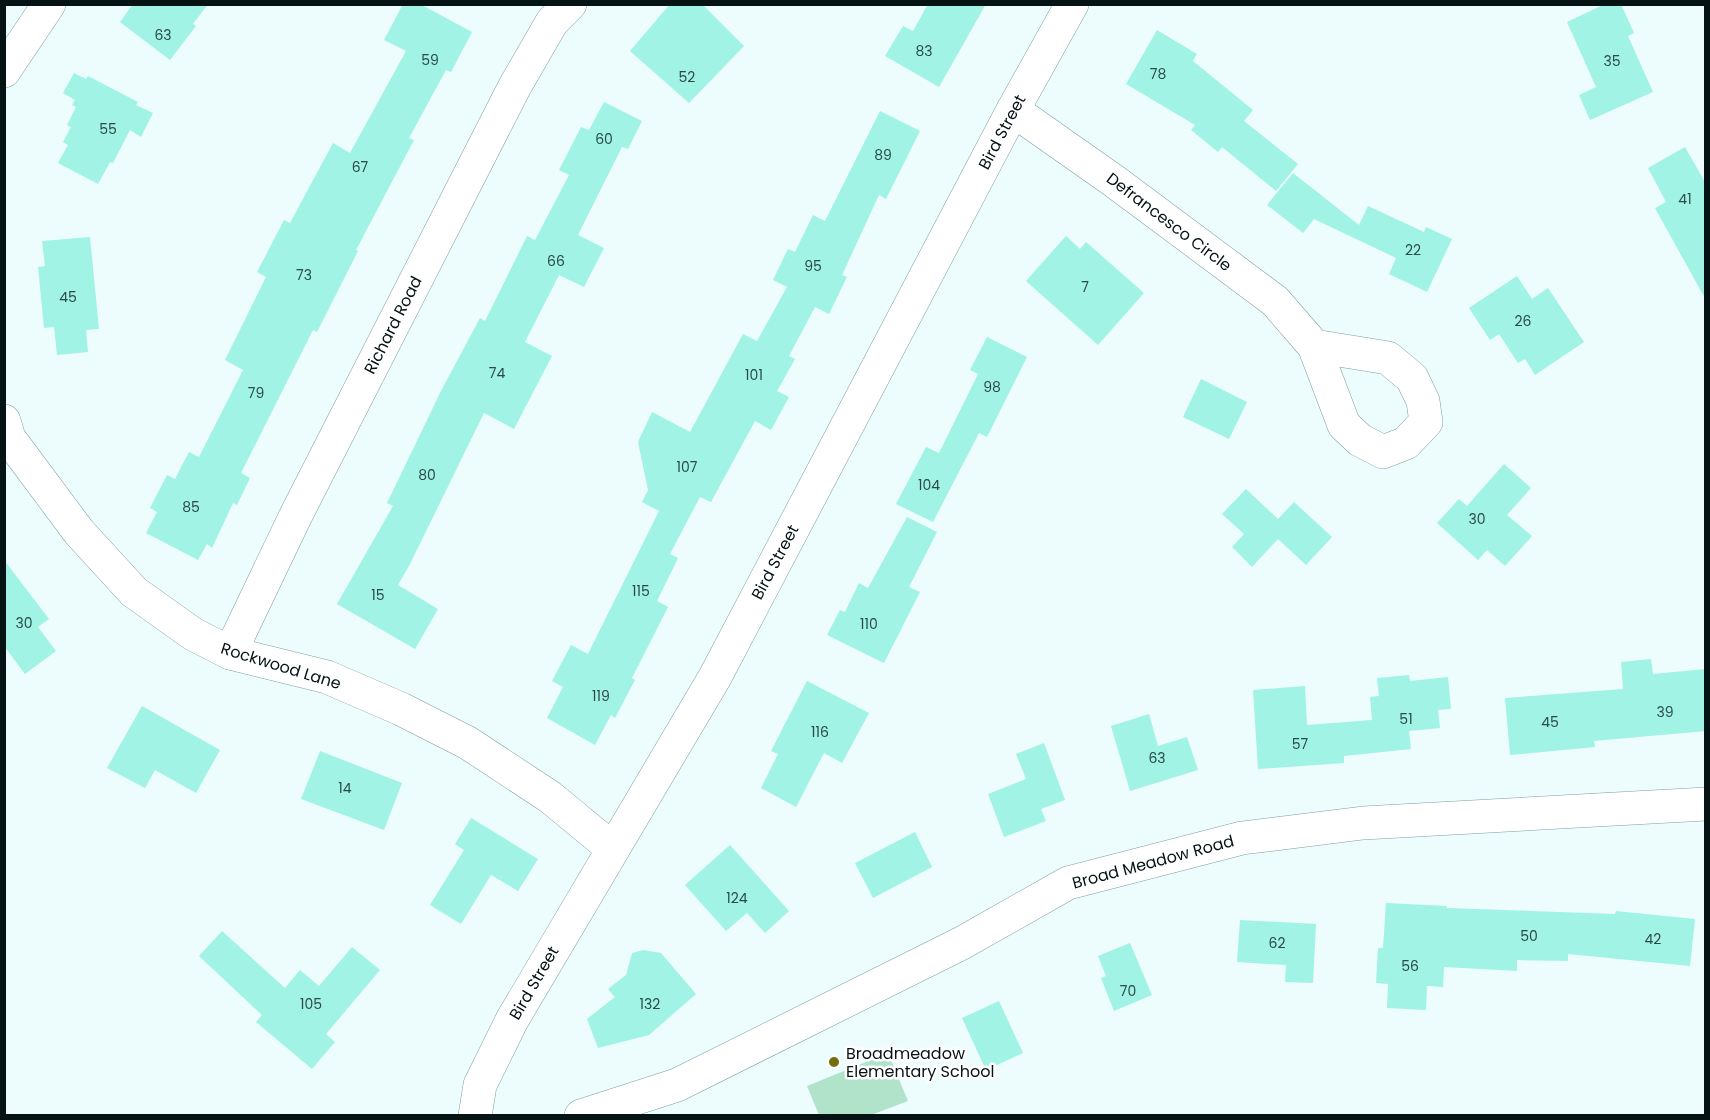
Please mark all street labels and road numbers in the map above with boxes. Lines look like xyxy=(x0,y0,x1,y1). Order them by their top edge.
street label: Bird Street xyxy=(973,90,1031,173)
street label: Defrancesco Circle xyxy=(1102,167,1236,277)
street label: Richard Road xyxy=(358,272,428,378)
street label: Bird Street xyxy=(746,520,804,603)
street label: Rockwood Lane xyxy=(218,637,344,695)
street label: Broad Meadow Road xyxy=(1070,829,1236,895)
street label: Bird Street xyxy=(504,942,564,1024)

